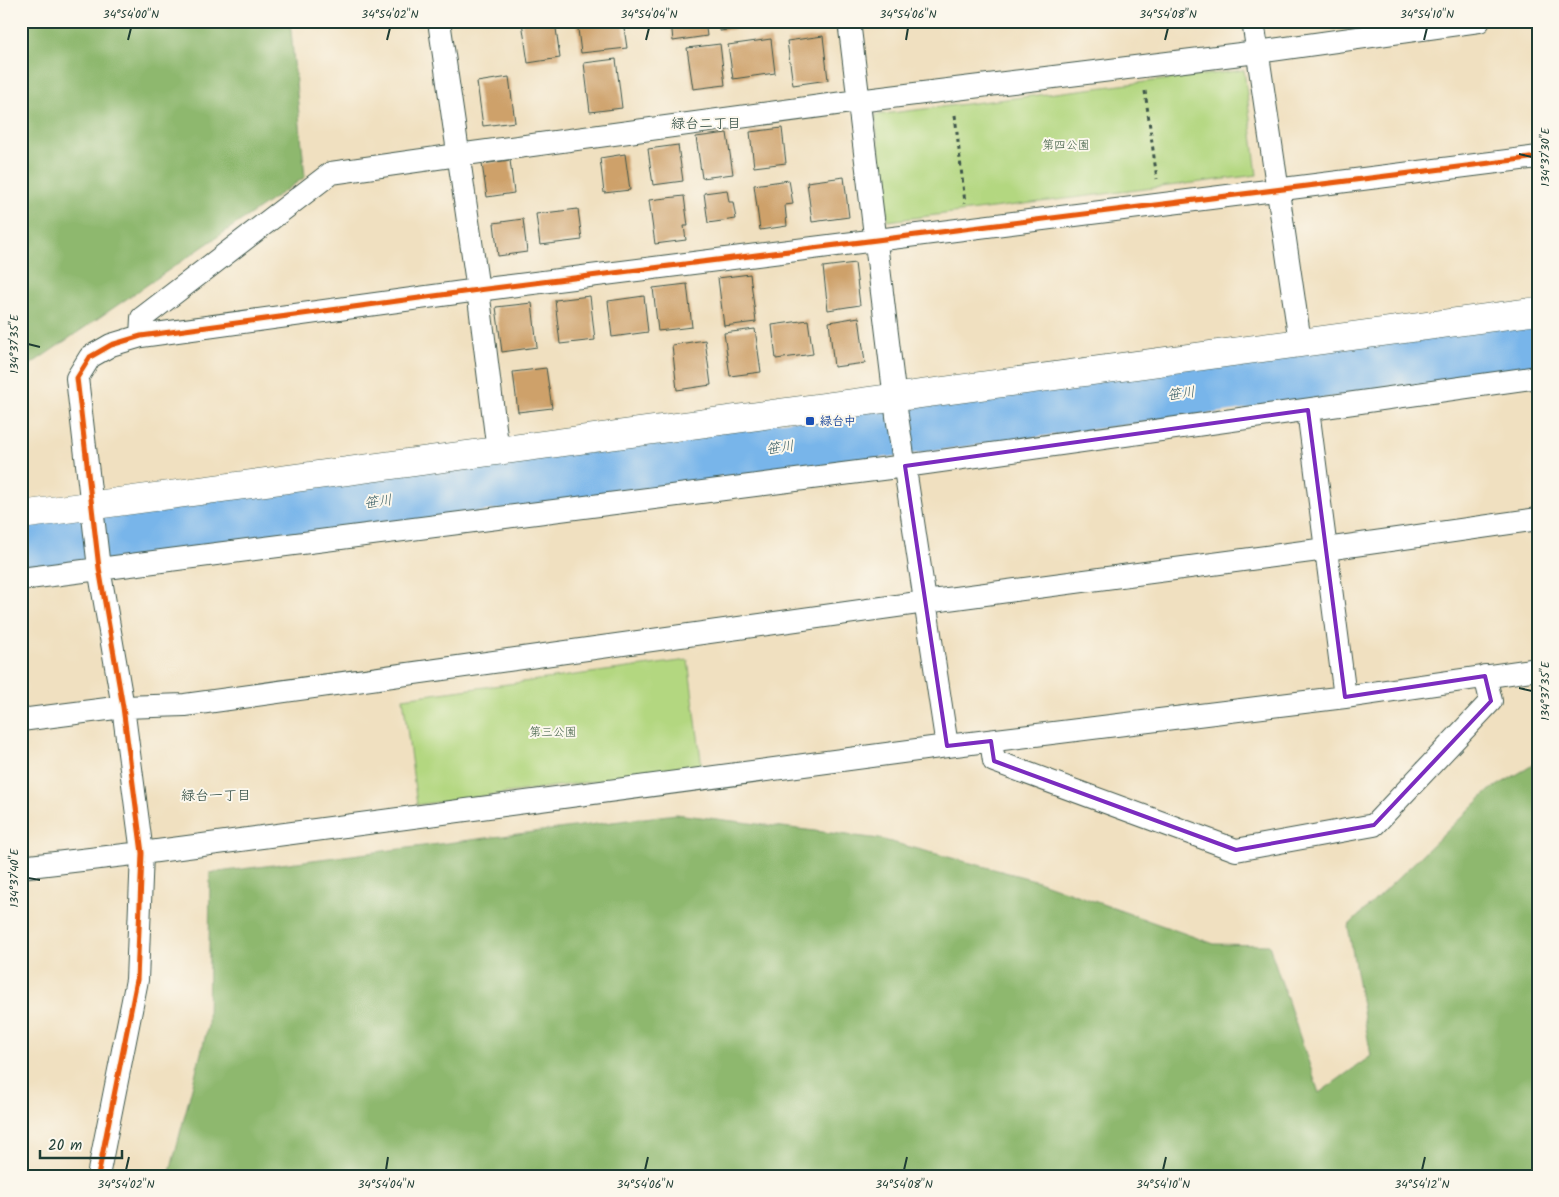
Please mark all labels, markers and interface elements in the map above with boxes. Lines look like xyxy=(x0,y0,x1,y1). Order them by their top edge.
text: 34°54'00"N xyxy=(103,5,159,24)
text: 34°54'02"N xyxy=(361,5,419,24)
text: 34°54'04"N xyxy=(620,5,678,24)
text: 34°54'06"N xyxy=(879,5,937,24)
text: 34°54'08"N xyxy=(1139,5,1197,24)
text: 34°54'10"N xyxy=(1400,5,1454,24)
district label: 緑台二丁目 xyxy=(671,113,741,135)
text: 134°37'30"E xyxy=(1536,126,1555,187)
park label: 第四公園 xyxy=(1042,136,1090,155)
text: 134°37'35"E xyxy=(5,313,24,374)
water label: 笹川 xyxy=(1166,381,1197,407)
place label: 緑台中 xyxy=(820,412,856,431)
marker: 緑台中 xyxy=(804,415,816,427)
water label: 笹川 xyxy=(765,435,796,461)
water label: 笹川 xyxy=(363,489,394,515)
text: 134°37'35"E xyxy=(1536,660,1555,721)
park label: 第三公園 xyxy=(529,723,577,742)
district label: 緑台一丁目 xyxy=(181,785,251,807)
text: 134°37'40"E xyxy=(5,848,24,908)
scale bar xyxy=(40,1127,122,1159)
text: 20 m xyxy=(48,1134,82,1158)
text: 34°54'02"N xyxy=(97,1175,155,1194)
text: 34°54'04"N xyxy=(357,1175,415,1194)
text: 34°54'06"N xyxy=(616,1175,674,1194)
text: 34°54'08"N xyxy=(875,1175,933,1194)
text: 34°54'10"N xyxy=(1136,1175,1190,1194)
text: 34°54'12"N xyxy=(1394,1175,1450,1194)

